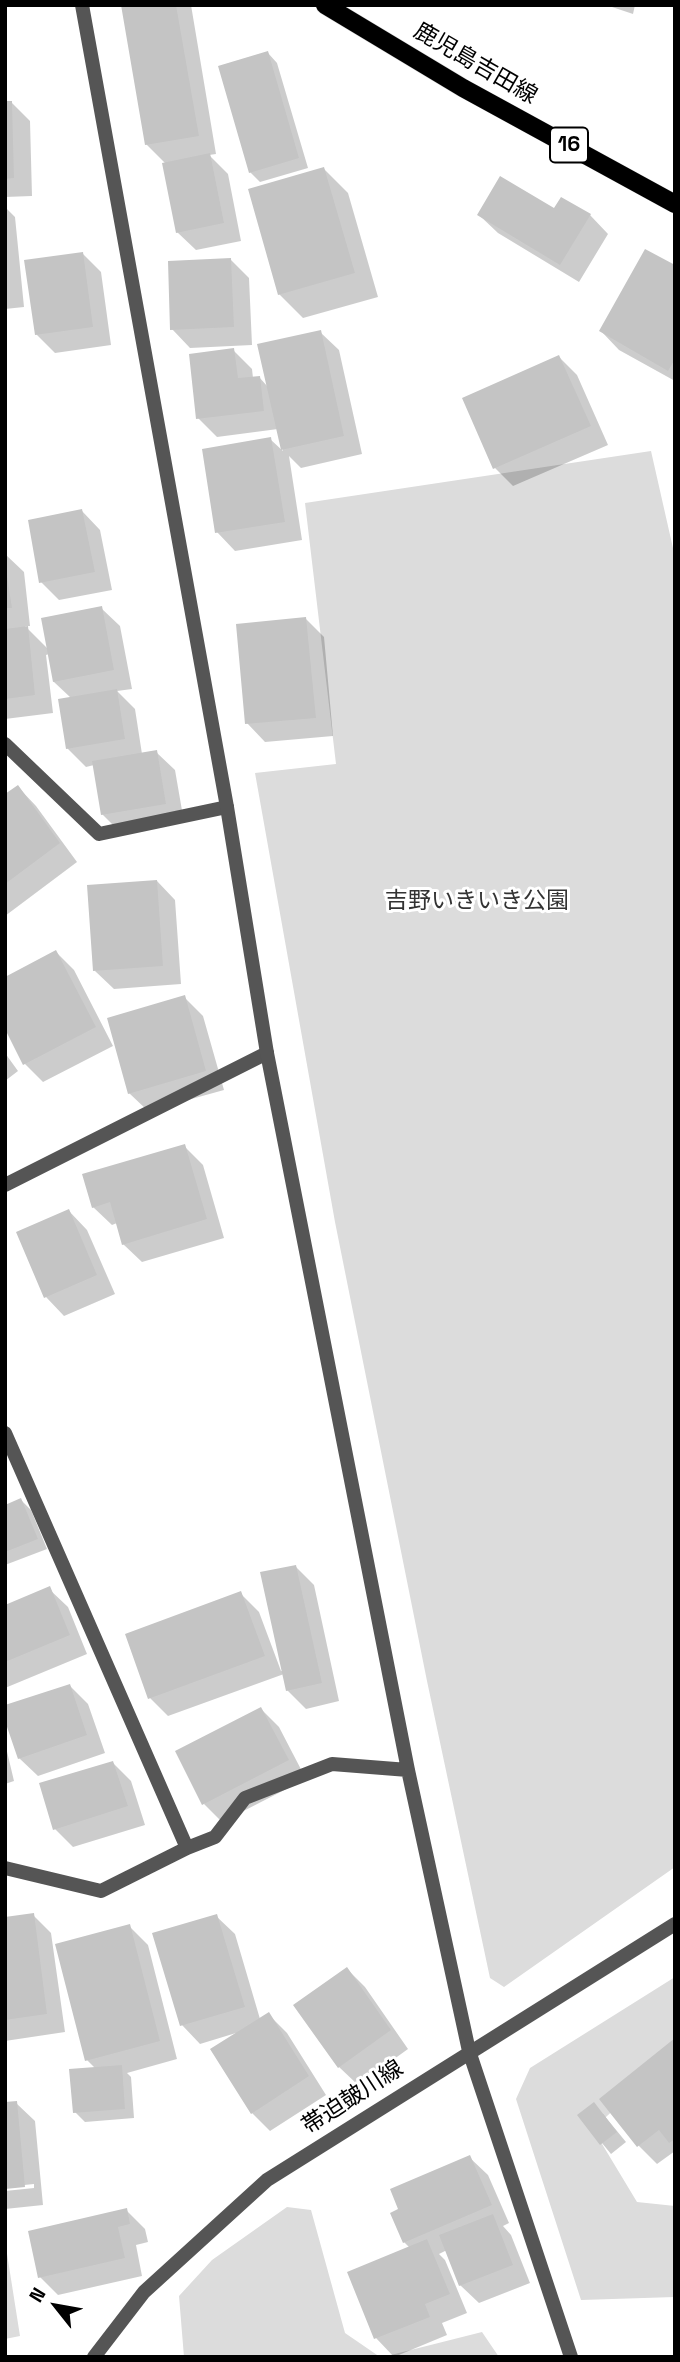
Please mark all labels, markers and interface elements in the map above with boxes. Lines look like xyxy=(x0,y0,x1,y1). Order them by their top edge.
street label: 鹿児島吉田線 xyxy=(408,18,542,110)
road number: 16 xyxy=(550,128,588,162)
park label: 吉野いきいき公園 xyxy=(385,888,569,916)
street label: 帯迫皷川線 xyxy=(297,2055,409,2141)
north arrow xyxy=(21,2271,91,2341)
text: N xyxy=(24,2283,52,2307)

